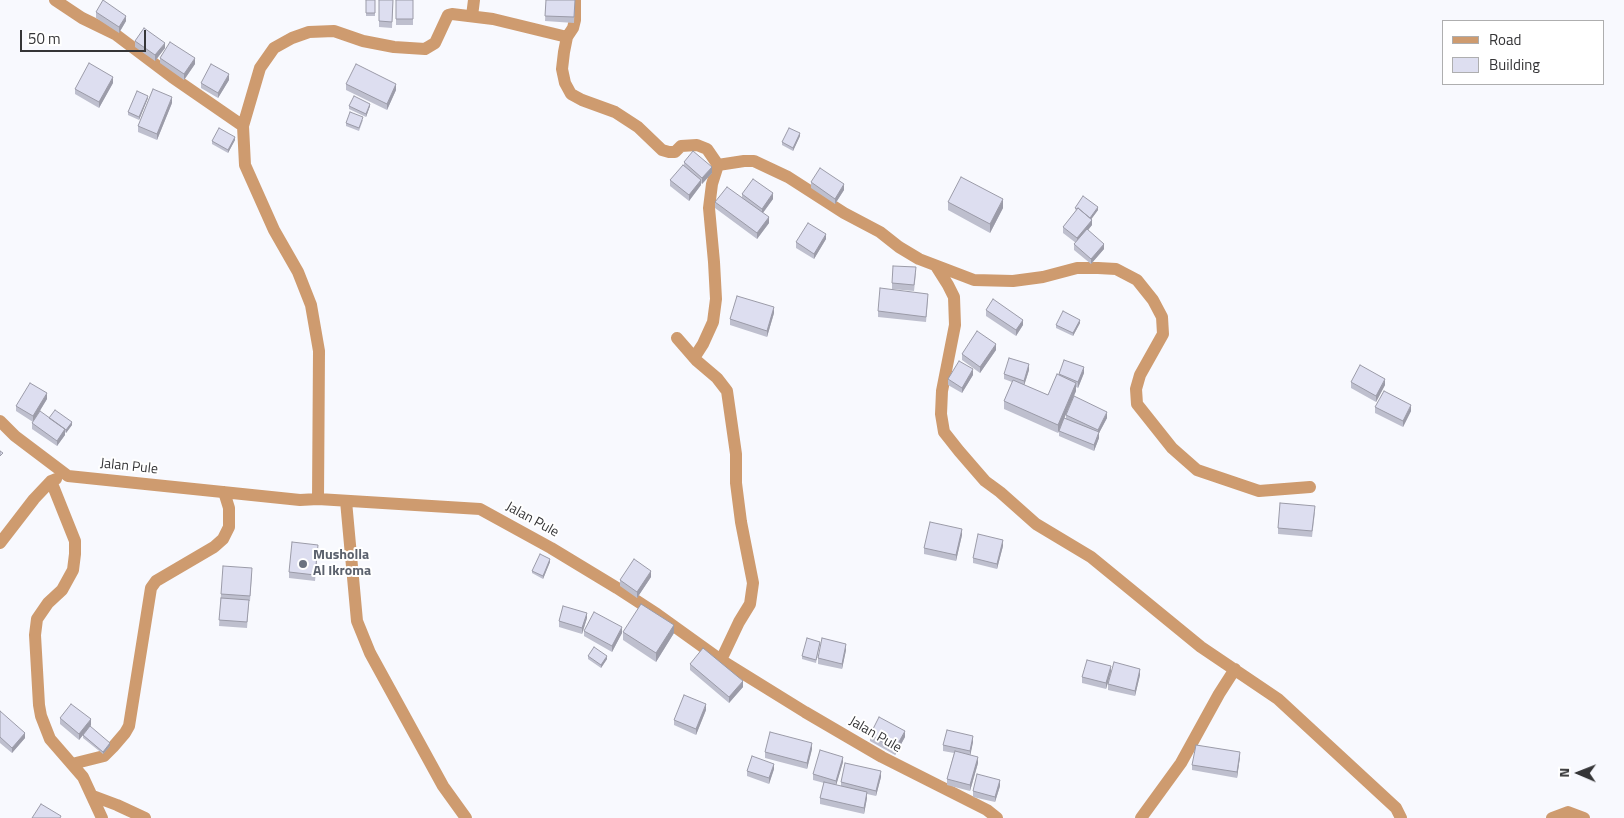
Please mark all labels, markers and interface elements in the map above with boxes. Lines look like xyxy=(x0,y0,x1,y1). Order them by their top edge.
scale bar xyxy=(22,20,149,52)
legend xyxy=(1442,20,1604,85)
text: 50 m xyxy=(28,27,61,50)
text: Road xyxy=(1489,28,1521,51)
text: Building xyxy=(1489,53,1540,76)
street label: Jalan Pule xyxy=(99,456,159,478)
street label: Jalan Pule xyxy=(503,499,561,541)
place label: Musholla Al Ikroma xyxy=(313,548,371,580)
marker: Musholla Al Ikroma xyxy=(297,558,309,570)
street label: Jalan Pule xyxy=(846,713,904,757)
north arrow xyxy=(1554,748,1604,798)
text: N xyxy=(1553,768,1574,778)

